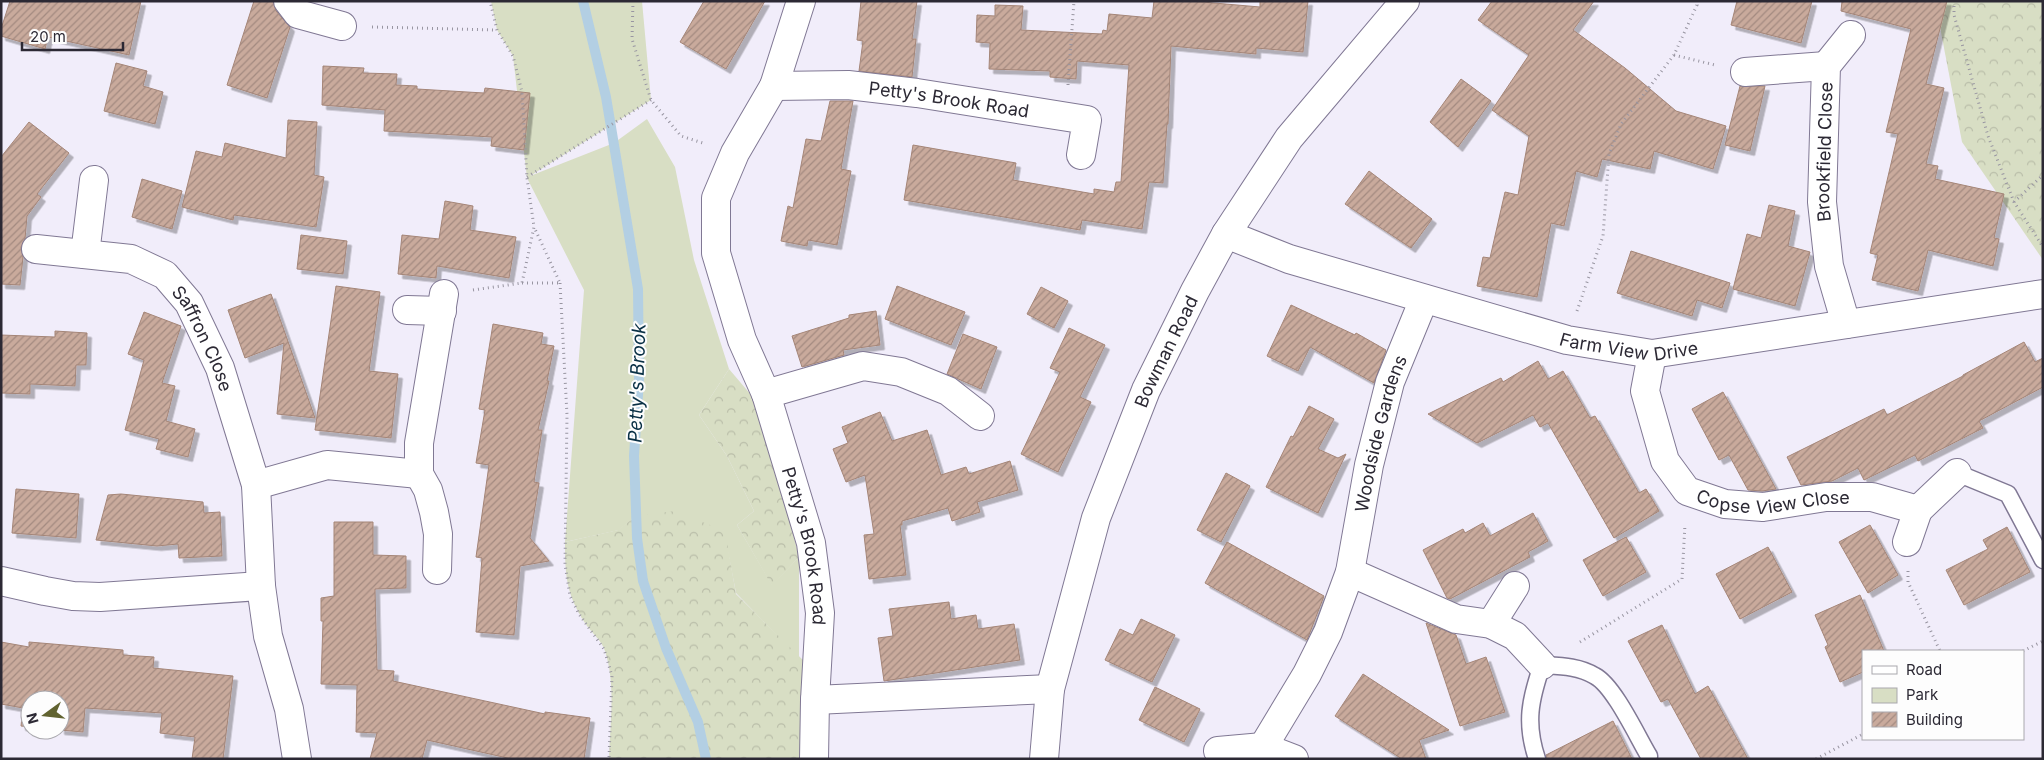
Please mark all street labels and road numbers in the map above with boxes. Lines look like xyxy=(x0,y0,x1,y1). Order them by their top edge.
street label: Petty's Brook Road xyxy=(868,77,1031,121)
street label: Brookfield Close xyxy=(1811,82,1836,223)
street label: Saffron Close xyxy=(168,281,237,394)
street label: Bowman Road xyxy=(1130,292,1202,410)
street label: Farm View Drive xyxy=(1557,328,1699,365)
street label: Woodside Gardens xyxy=(1350,352,1410,514)
street label: Petty's Brook Road xyxy=(778,464,831,626)
street label: Copse View Close xyxy=(1694,485,1850,518)

